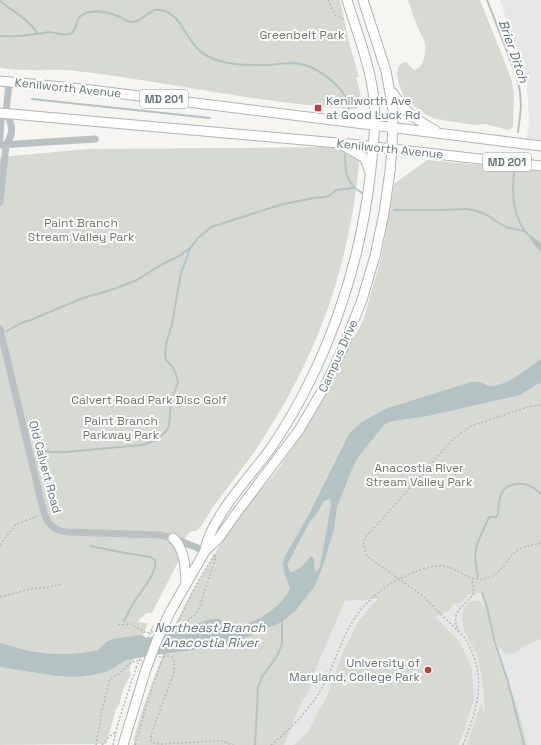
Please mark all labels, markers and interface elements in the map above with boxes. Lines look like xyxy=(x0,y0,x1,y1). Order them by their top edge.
water label: Brier Ditch xyxy=(495,17,533,86)
park label: Greenbelt Park xyxy=(259,27,345,43)
street label: Kenilworth Avenue xyxy=(14,74,122,102)
road number: MD 201 xyxy=(140,90,188,108)
place label: Kenilworth Ave at Good Luck Rd xyxy=(326,93,421,123)
marker: Kenilworth Ave at Good Luck Rd xyxy=(313,103,323,113)
street label: Kenilworth Avenue xyxy=(336,135,444,163)
road number: MD 201 xyxy=(483,153,531,171)
park label: Paint Branch Stream Valley Park xyxy=(28,215,135,245)
street label: Campus Drive xyxy=(315,317,361,395)
park label: Calvert Road Park Disc Golf xyxy=(71,392,227,408)
park label: Paint Branch Parkway Park xyxy=(83,413,160,443)
street label: Old Calvert Road xyxy=(25,419,65,515)
park label: Anacostia River Stream Valley Park xyxy=(366,460,473,490)
water label: Northeast Branch Anacostia River xyxy=(154,619,267,651)
place label: University of Maryland, College Park xyxy=(289,655,421,685)
marker: University of Maryland, College Park xyxy=(423,665,433,675)

